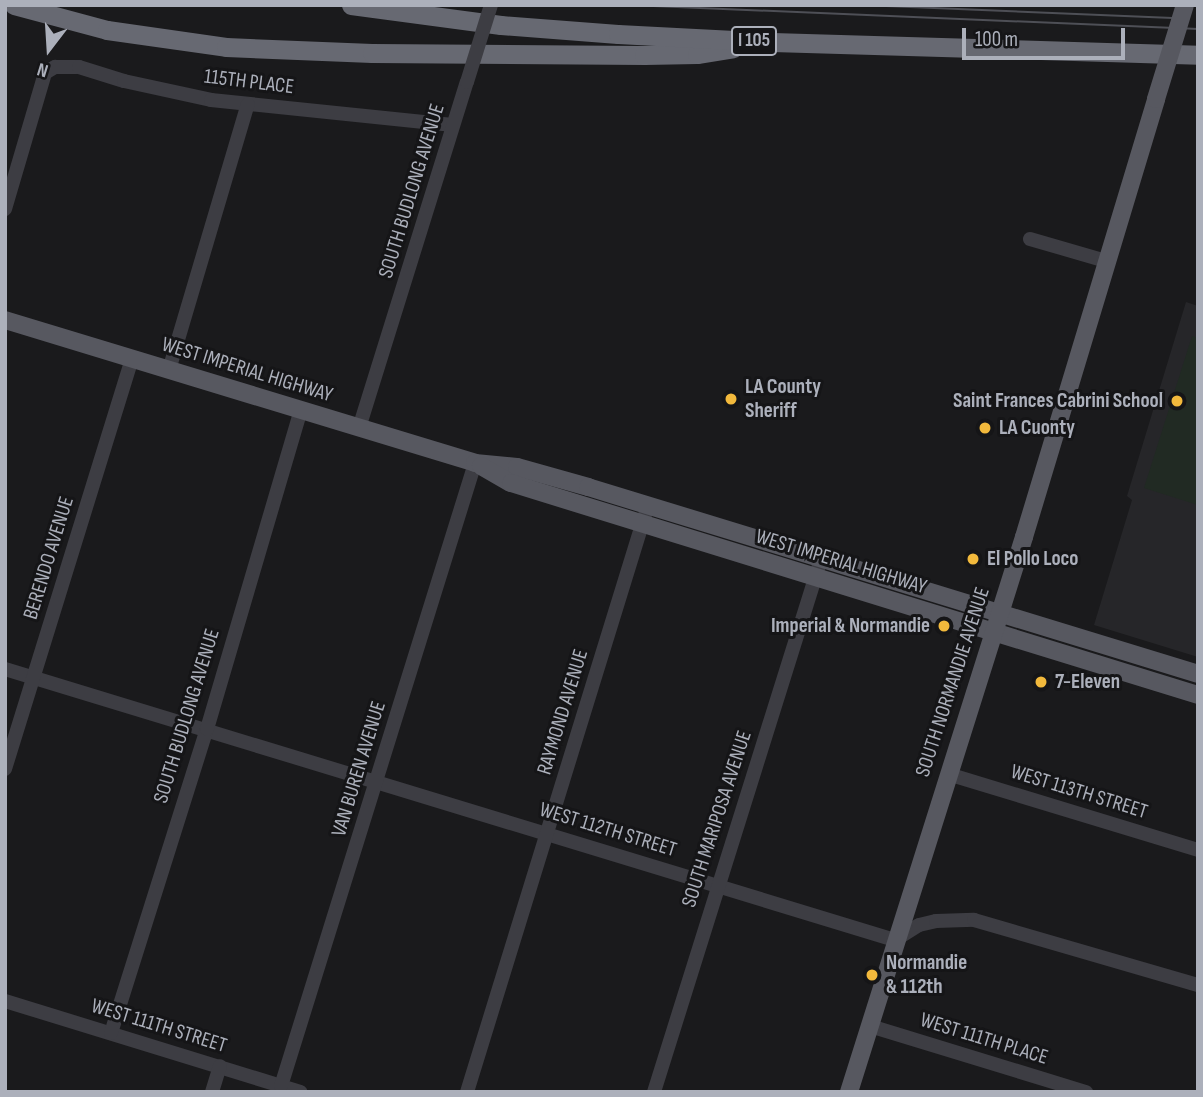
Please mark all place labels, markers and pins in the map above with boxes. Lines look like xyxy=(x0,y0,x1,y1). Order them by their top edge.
place label: LA County Sheriff xyxy=(745,374,821,424)
place label: Saint Frances Cabrini School xyxy=(953,388,1163,414)
marker: LA County Sheriff xyxy=(723,391,739,407)
marker: Saint Frances Cabrini School xyxy=(1169,393,1185,409)
place label: LA Cuonty xyxy=(999,415,1075,441)
marker: LA Cuonty xyxy=(977,420,993,436)
place label: El Pollo Loco xyxy=(987,546,1079,572)
marker: El Pollo Loco xyxy=(965,551,981,567)
place label: Imperial & Normandie xyxy=(771,613,930,639)
marker: Imperial & Normandie xyxy=(936,618,952,634)
place label: 7-Eleven xyxy=(1055,669,1120,695)
marker: 7-Eleven xyxy=(1033,674,1049,690)
place label: Normandie & 112th xyxy=(886,950,967,1000)
marker: Normandie & 112th xyxy=(864,967,880,983)

